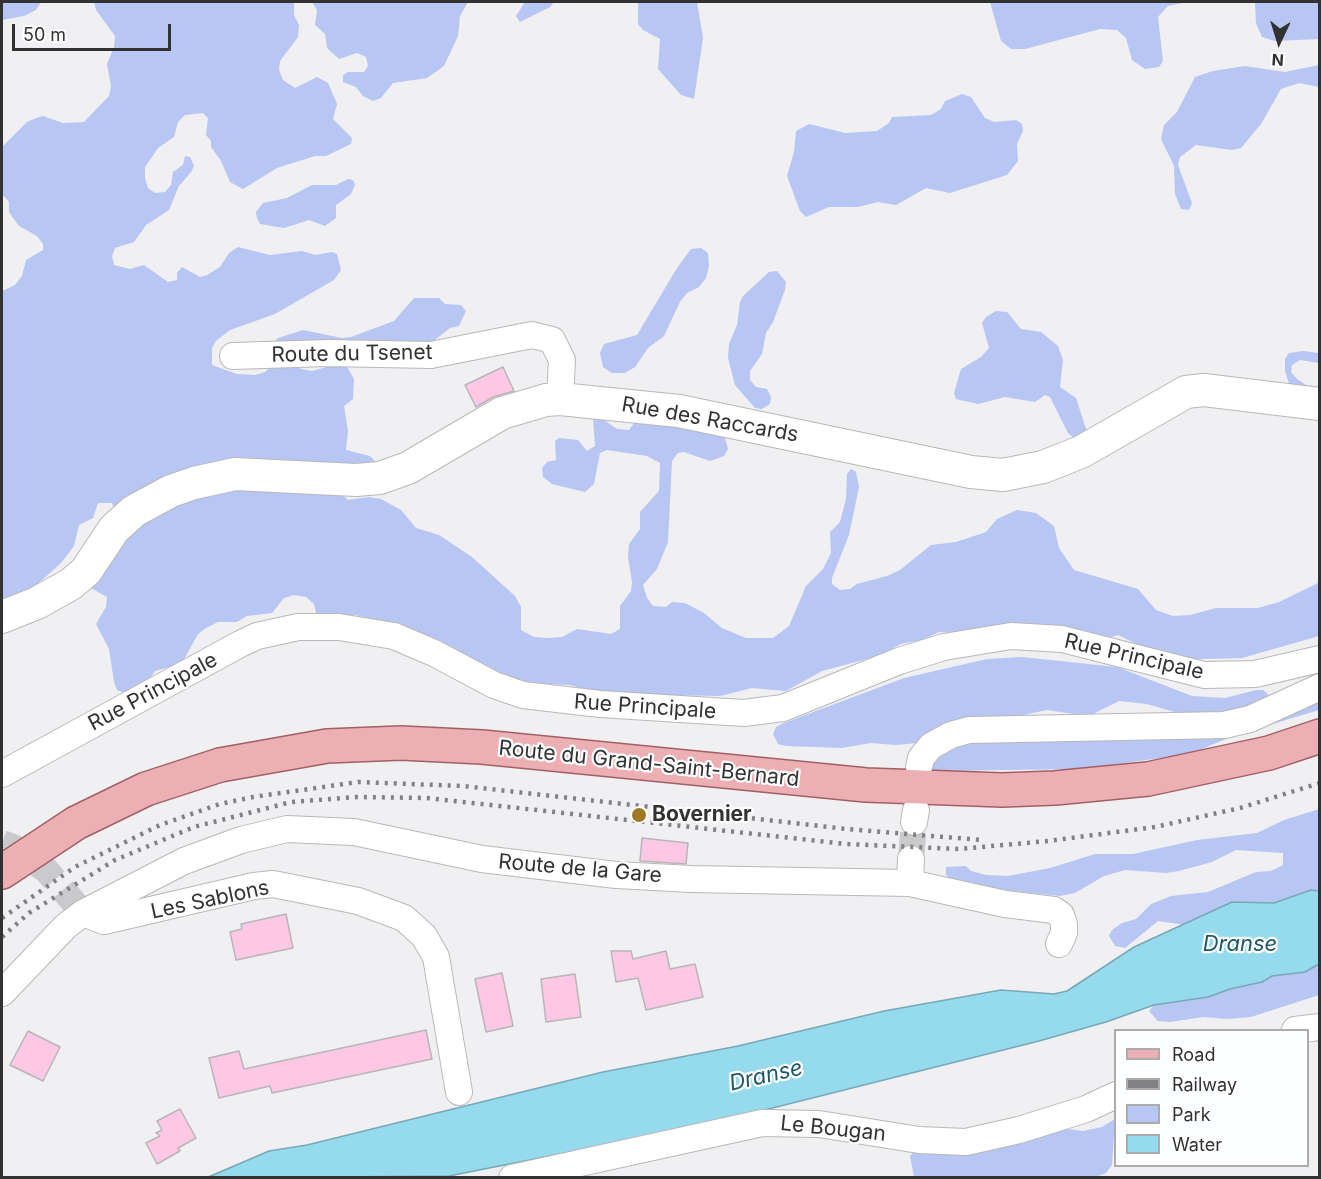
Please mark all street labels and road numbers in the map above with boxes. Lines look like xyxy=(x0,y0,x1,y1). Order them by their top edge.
street label: Route du Tsenet xyxy=(271,340,433,368)
street label: Rue des Raccards xyxy=(620,392,800,448)
street label: Rue Principale xyxy=(1062,629,1206,685)
street label: Rue Principale xyxy=(84,647,222,737)
street label: Rue Principale xyxy=(573,689,717,725)
street label: Route du Grand-Saint-Bernard xyxy=(497,736,801,792)
street label: Route de la Gare xyxy=(497,849,663,889)
street label: Les Sablons xyxy=(148,875,272,925)
street label: Le Bougan xyxy=(779,1111,887,1147)

